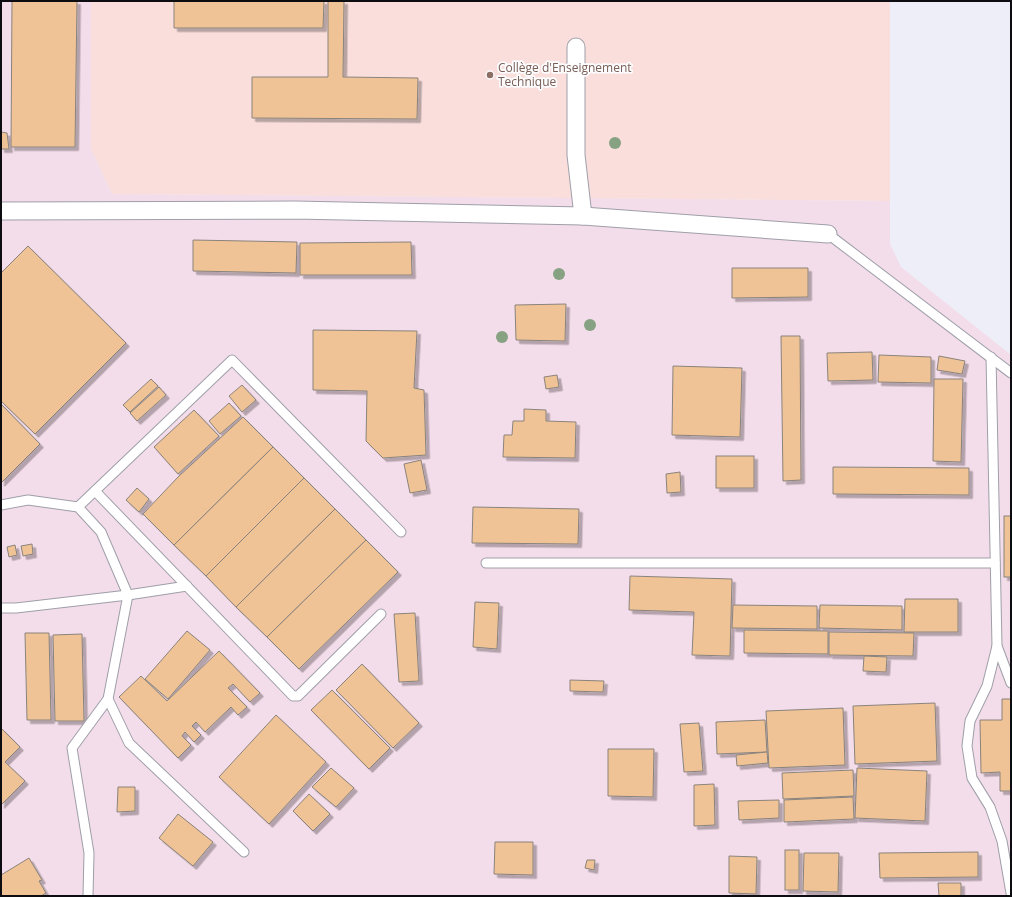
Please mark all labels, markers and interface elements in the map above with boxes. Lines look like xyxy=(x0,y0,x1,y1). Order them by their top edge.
place label: Collège d'Enseignement Technique xyxy=(498,59,632,90)
marker: Collège d'Enseignement Technique xyxy=(485,70,495,80)

